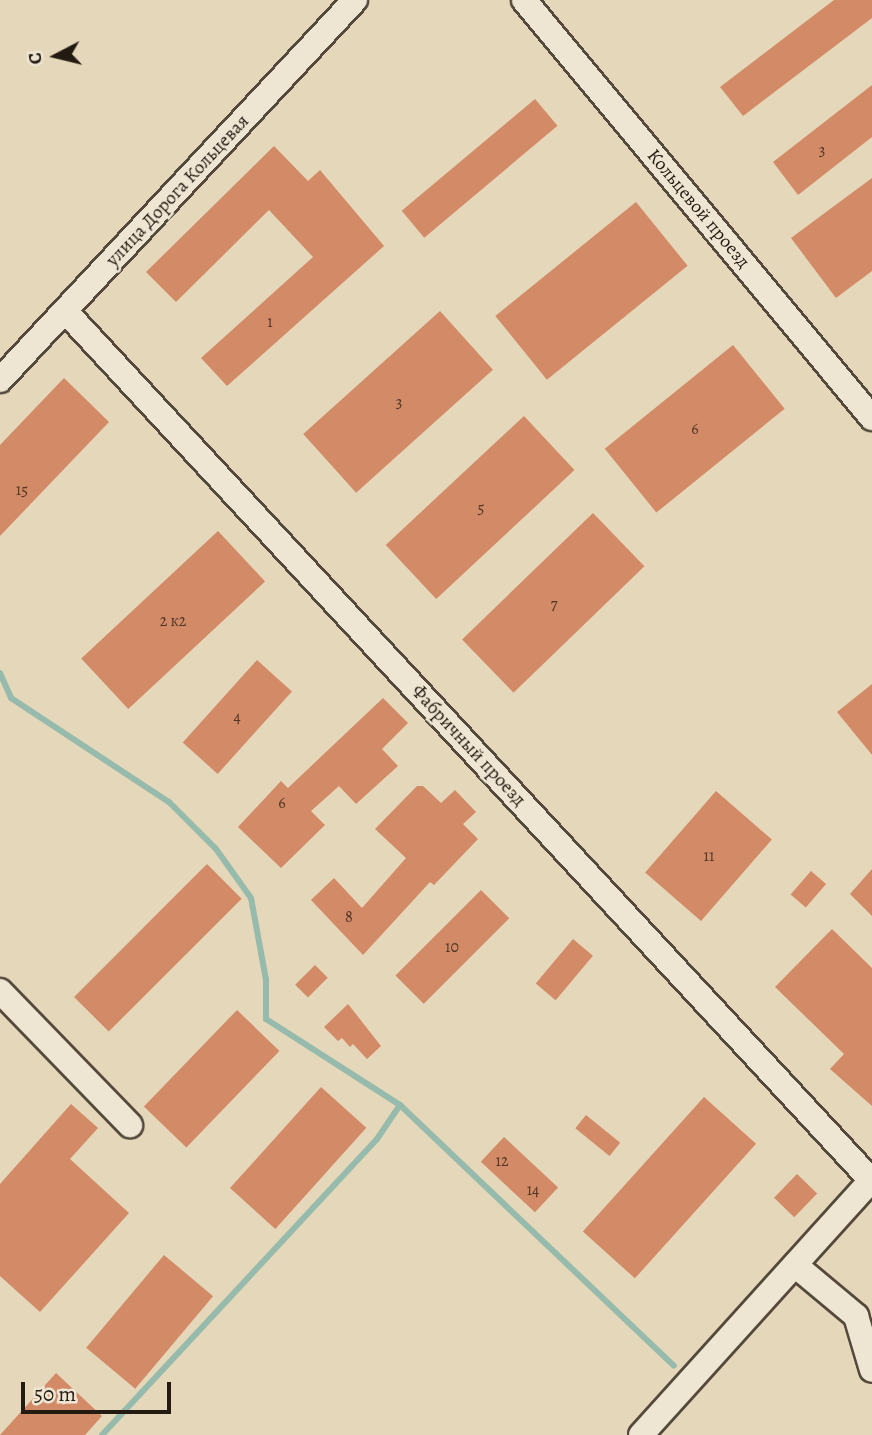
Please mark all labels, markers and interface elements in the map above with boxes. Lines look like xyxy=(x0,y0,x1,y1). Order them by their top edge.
north arrow xyxy=(21,21,91,91)
text: С xyxy=(22,51,49,66)
street label: улица Дорога Кольцевая xyxy=(102,110,254,272)
house number: 3 xyxy=(819,140,825,160)
street label: Кольцевой проезд xyxy=(642,145,754,273)
house number: 1 xyxy=(267,312,273,332)
house number: 3 xyxy=(396,392,402,412)
house number: 6 xyxy=(691,419,699,439)
house number: 15 xyxy=(16,480,28,500)
house number: 5 xyxy=(478,498,484,518)
house number: 7 xyxy=(551,594,557,614)
house number: 2 к2 xyxy=(160,611,186,631)
street label: Фабричный проезд xyxy=(406,681,530,811)
house number: 4 xyxy=(233,707,241,727)
house number: 6 xyxy=(278,793,286,813)
house number: 11 xyxy=(704,846,714,866)
house number: 8 xyxy=(345,907,353,927)
house number: 10 xyxy=(445,937,459,957)
house number: 12 xyxy=(495,1151,509,1171)
house number: 14 xyxy=(527,1180,539,1200)
scale bar xyxy=(24,1368,175,1412)
text: 50 m xyxy=(34,1380,76,1408)

